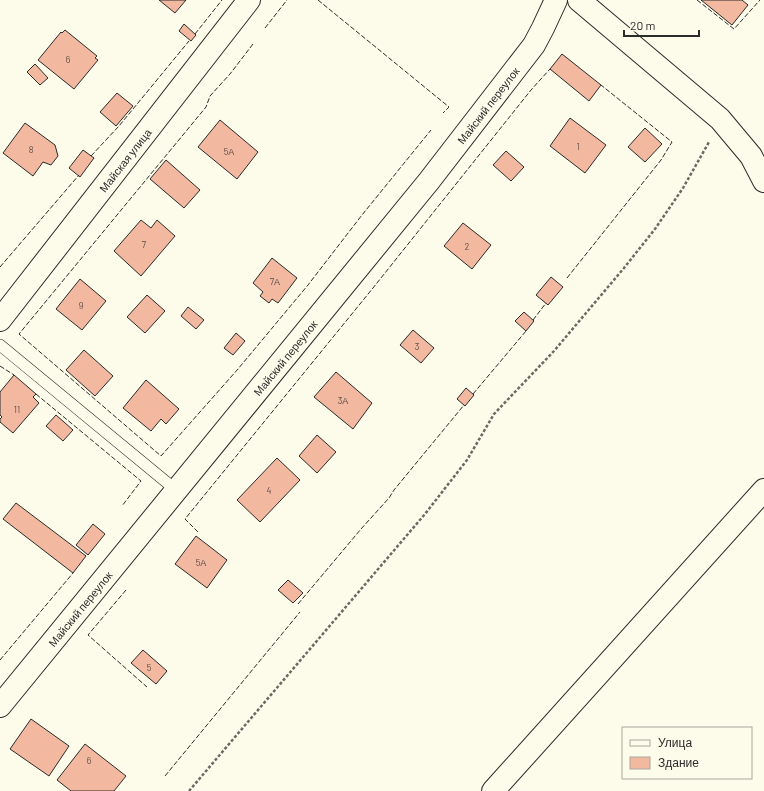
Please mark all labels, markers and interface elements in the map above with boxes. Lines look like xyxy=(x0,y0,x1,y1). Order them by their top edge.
scale bar xyxy=(624,12,699,38)
text: 20 m xyxy=(630,18,656,32)
house number: 6 xyxy=(66,54,71,65)
street label: Майский переулок xyxy=(454,64,521,146)
street label: Майская улица xyxy=(96,125,154,194)
house number: 1 xyxy=(576,141,580,152)
house number: 8 xyxy=(29,144,34,155)
house number: 5А xyxy=(224,146,234,157)
house number: 7 xyxy=(142,239,147,250)
house number: 2 xyxy=(465,241,470,252)
house number: 7А xyxy=(270,276,280,287)
house number: 9 xyxy=(79,300,84,311)
street label: Майский переулок xyxy=(250,317,319,398)
house number: 3 xyxy=(415,341,420,352)
house number: 3А xyxy=(338,395,348,406)
house number: 11 xyxy=(14,404,20,415)
house number: 4 xyxy=(267,485,272,496)
house number: 5А xyxy=(196,557,206,568)
street label: Майский переулок xyxy=(45,568,114,649)
house number: 5 xyxy=(147,662,152,673)
legend xyxy=(622,727,752,779)
text: Улица xyxy=(658,735,692,750)
house number: 6 xyxy=(87,755,92,766)
text: Здание xyxy=(658,755,699,770)

